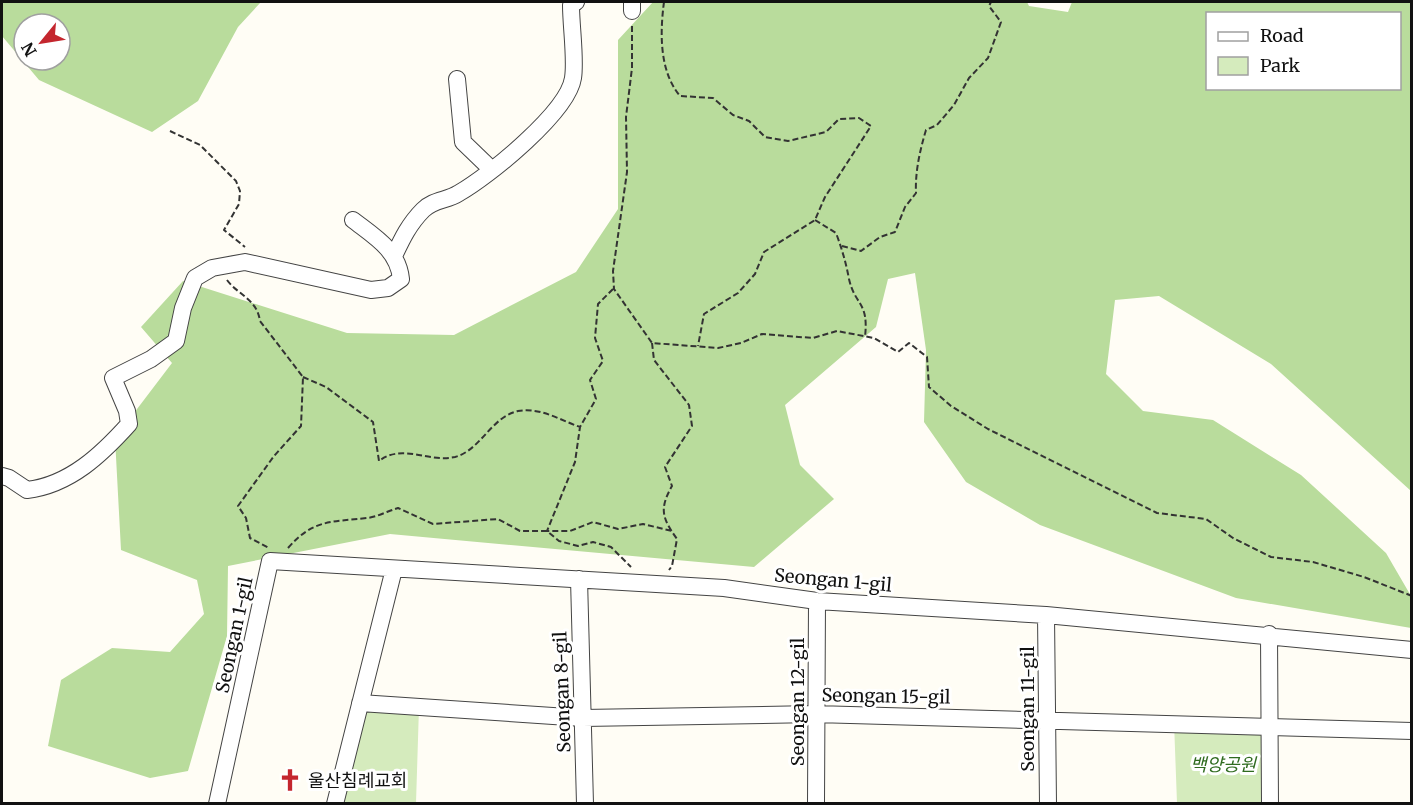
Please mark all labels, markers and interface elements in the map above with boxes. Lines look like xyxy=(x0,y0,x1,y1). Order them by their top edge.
north arrow xyxy=(12,12,72,72)
legend xyxy=(1206,12,1401,90)
text: Road xyxy=(1260,24,1304,47)
text: N xyxy=(17,39,41,60)
text: Park xyxy=(1260,54,1301,77)
street label: Seongan 1-gil xyxy=(773,563,893,597)
street label: Seongan 1-gil xyxy=(210,574,258,695)
street label: Seongan 8-gil xyxy=(548,631,576,753)
street label: Seongan 12-gil xyxy=(786,637,809,766)
street label: Seongan 11-gil xyxy=(1016,646,1039,772)
street label: Seongan 15-gil xyxy=(821,683,951,709)
park label: 백양공원 xyxy=(1190,753,1258,776)
church icon: 울산침례교회 xyxy=(277,767,303,793)
place label: 울산침례교회 xyxy=(308,769,407,792)

